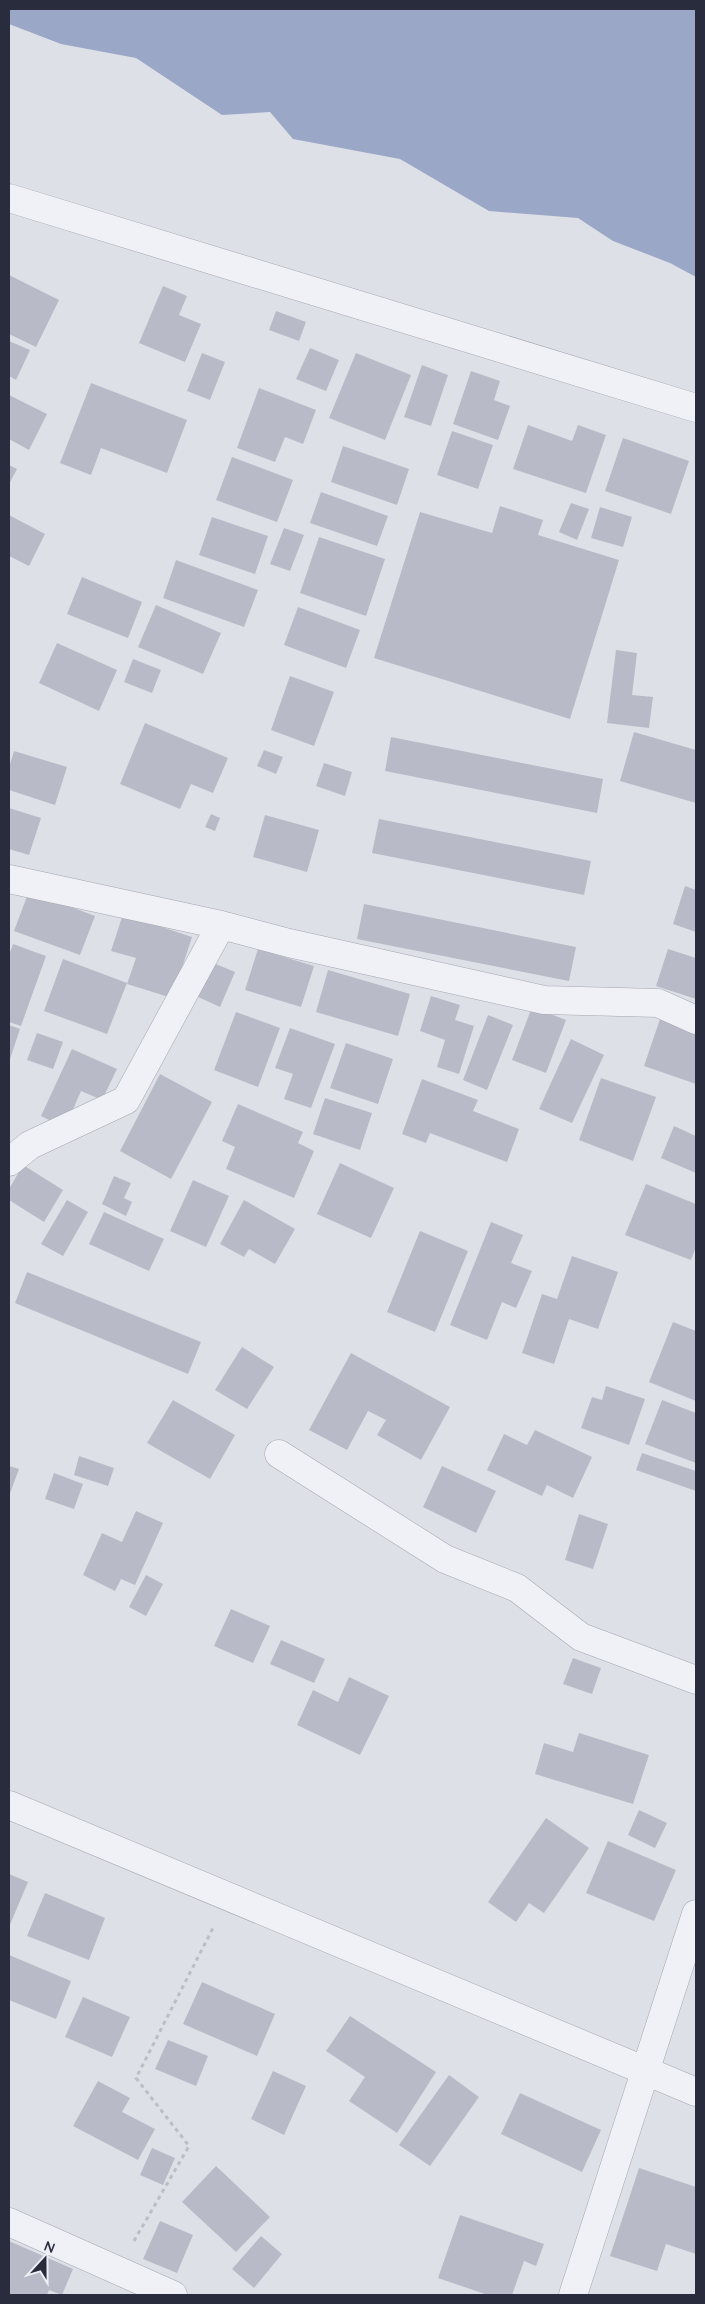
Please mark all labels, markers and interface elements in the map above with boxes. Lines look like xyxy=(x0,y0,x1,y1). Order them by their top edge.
north arrow xyxy=(20,2234,70,2284)
text: N xyxy=(42,2237,58,2257)

